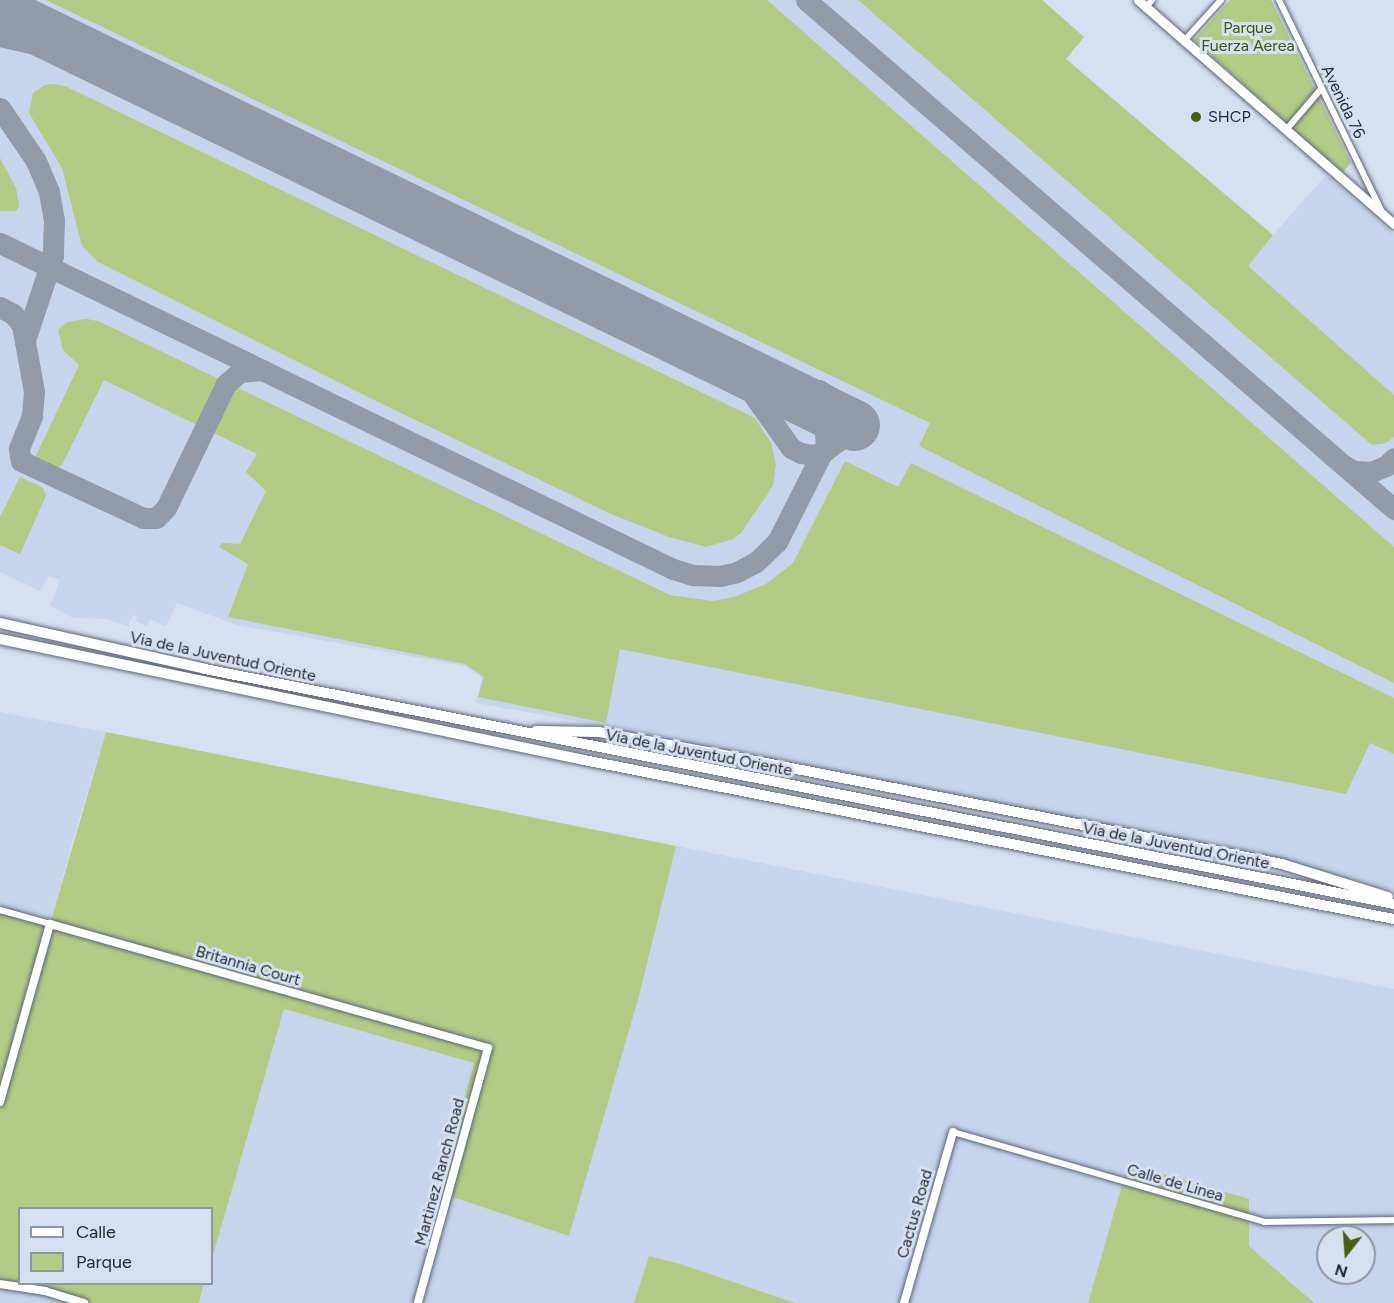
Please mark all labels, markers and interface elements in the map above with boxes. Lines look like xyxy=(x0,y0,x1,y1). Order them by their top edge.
park label: Parque Fuerza Aerea xyxy=(1201,18,1295,56)
street label: Avenida 76 xyxy=(1317,62,1369,142)
place label: SHCP xyxy=(1208,107,1251,127)
marker: SHCP xyxy=(1189,110,1203,124)
street label: Via de la Juventud Oriente xyxy=(128,628,318,686)
street label: Via de la Juventud Oriente xyxy=(604,725,794,781)
street label: Via de la Juventud Oriente xyxy=(1081,818,1271,874)
street label: Britannia Court xyxy=(193,942,303,990)
street label: Martinez Ranch Road xyxy=(411,1096,469,1248)
street label: Calle de Linea xyxy=(1125,1160,1225,1206)
street label: Cactus Road xyxy=(893,1167,937,1261)
legend xyxy=(18,1207,213,1285)
text: Calle xyxy=(76,1221,116,1243)
north arrow xyxy=(1316,1225,1376,1285)
text: Parque xyxy=(76,1251,132,1273)
text: N xyxy=(1332,1260,1350,1282)

